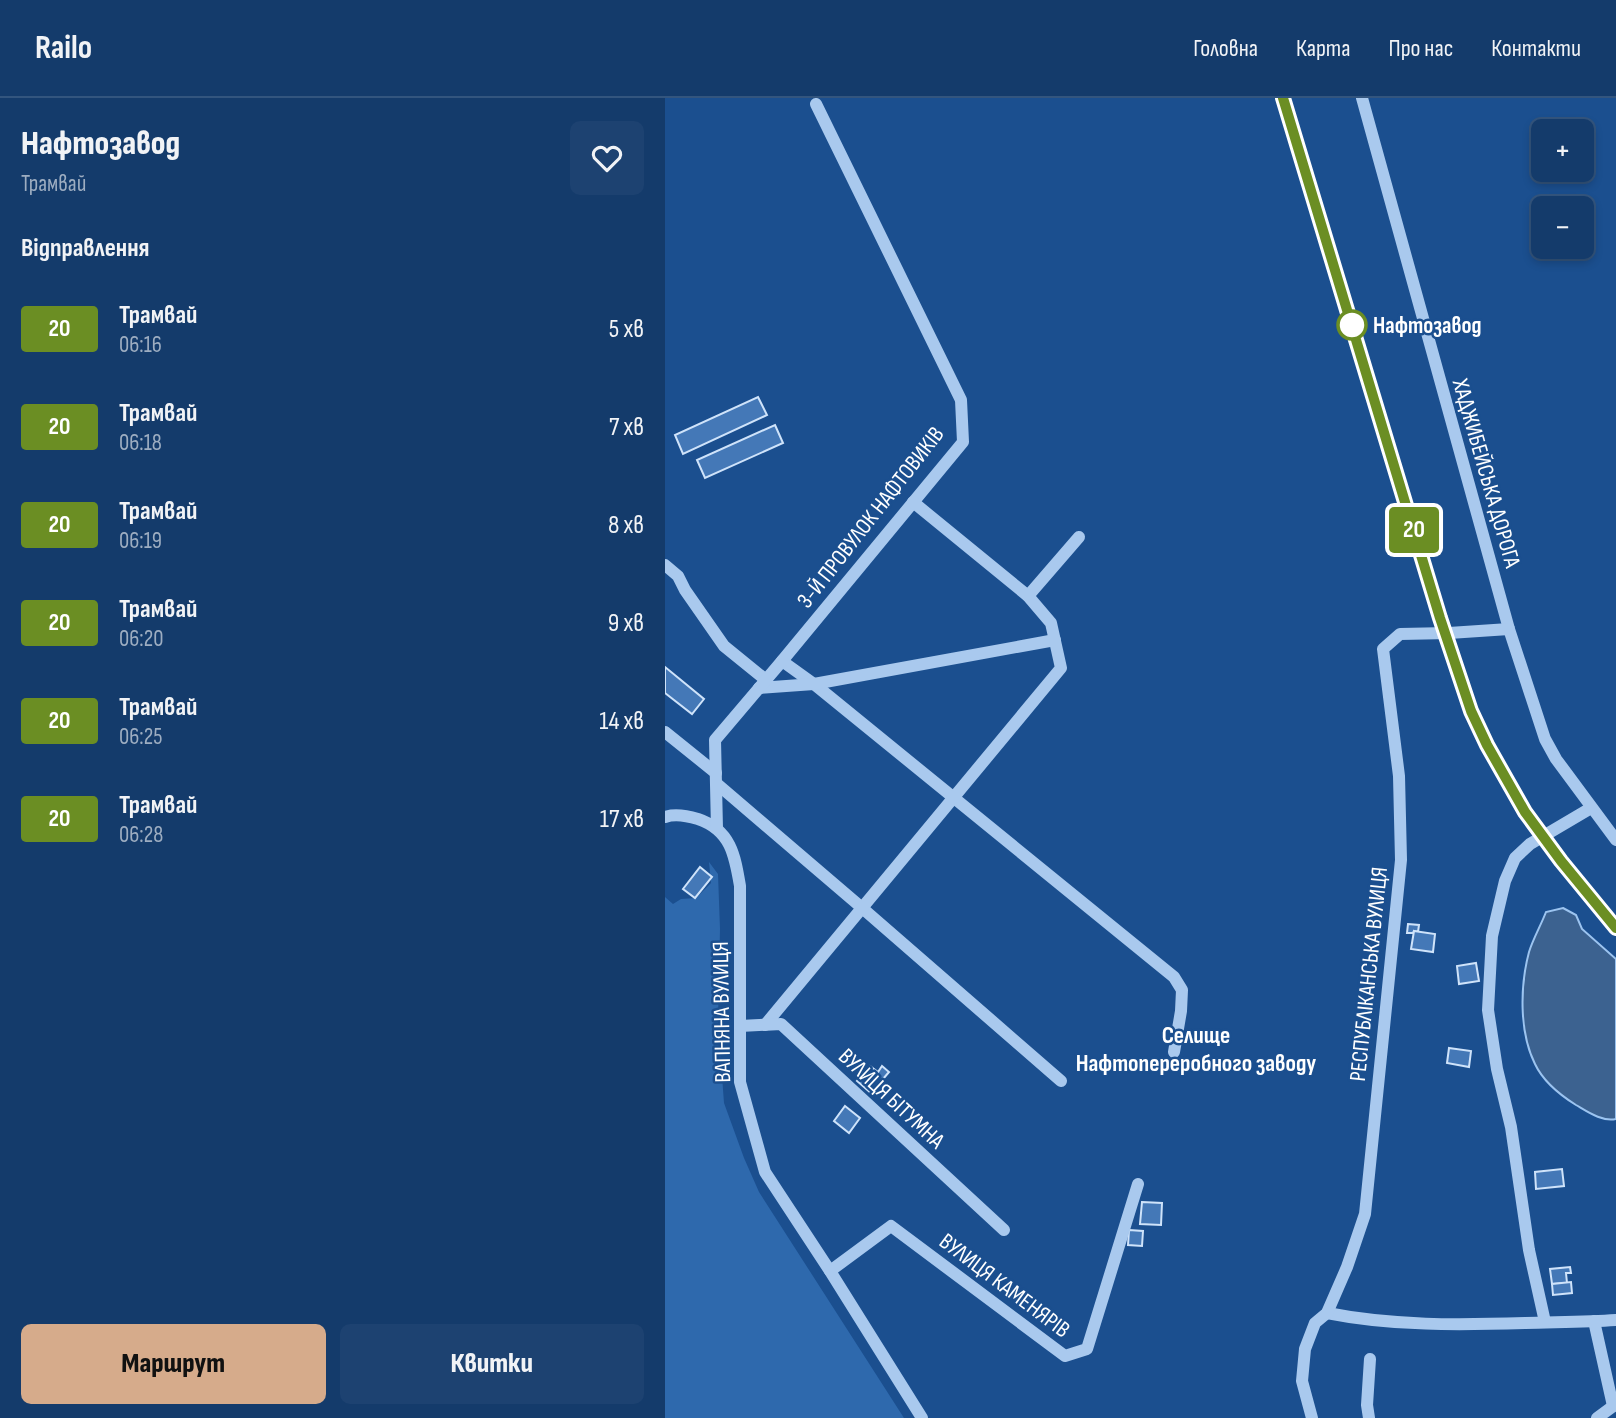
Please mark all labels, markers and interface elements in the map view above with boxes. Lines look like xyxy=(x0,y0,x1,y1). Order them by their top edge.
text: Railo xyxy=(35,28,92,68)
text: Головна xyxy=(1193,34,1258,63)
text: Карта xyxy=(1296,34,1350,63)
text: Про нас xyxy=(1388,34,1453,63)
text: Контакти xyxy=(1491,34,1581,63)
map controls xyxy=(1531,119,1594,259)
button: + xyxy=(1531,119,1594,182)
button: heart xyxy=(570,121,644,195)
text: Нафтозавод xyxy=(21,124,180,164)
text: Трамвай xyxy=(21,170,86,198)
button: − xyxy=(1531,196,1594,259)
text: Відправлення xyxy=(21,233,149,264)
text: Трамвай xyxy=(119,300,197,331)
marker: Нафтозавод xyxy=(1337,310,1367,340)
place label: Нафтозавод xyxy=(1373,312,1481,340)
text: 20 xyxy=(49,314,70,343)
text: 5 хв xyxy=(609,314,644,345)
text: 06:16 xyxy=(119,331,162,359)
street label: ХАДЖИБЕЙСЬКА ДОРОГА xyxy=(1445,375,1526,571)
text: Трамвай xyxy=(119,398,197,429)
text: 20 xyxy=(49,412,70,441)
text: 7 хв xyxy=(609,412,644,443)
street label: 3-Й ПРОВУЛОК НАФТОВИКІВ xyxy=(791,421,950,614)
text: 06:18 xyxy=(119,429,162,457)
text: Трамвай xyxy=(119,496,197,527)
line badge: 20 xyxy=(1383,507,1445,553)
text: 20 xyxy=(49,510,70,539)
text: 8 хв xyxy=(608,510,644,541)
text: 20 xyxy=(1403,515,1425,544)
text: 06:19 xyxy=(119,527,162,555)
text: Трамвай xyxy=(119,594,197,625)
text: 20 xyxy=(49,608,70,637)
text: 9 хв xyxy=(608,608,644,639)
text: 06:20 xyxy=(119,625,163,653)
text: Трамвай xyxy=(119,692,197,723)
text: 20 xyxy=(49,706,70,735)
text: 14 хв xyxy=(599,706,644,737)
text: 06:25 xyxy=(119,723,162,751)
text: Трамвай xyxy=(119,790,197,821)
text: 20 xyxy=(49,804,70,833)
text: 17 хв xyxy=(600,804,644,835)
text: 06:28 xyxy=(119,821,163,849)
street label: РЕСПУБЛІКАНСЬКА ВУЛИЦЯ xyxy=(1344,866,1394,1083)
street label: ВАПНЯНА ВУЛИЦЯ xyxy=(707,941,737,1083)
district label: Селище Нафтопереробного заводу xyxy=(1076,1021,1316,1078)
street label: ВУЛИЦЯ БІТУМНА xyxy=(832,1043,950,1155)
street label: ВУЛИЦЯ КАМЕНЯРІВ xyxy=(934,1228,1075,1344)
button: Маршрут xyxy=(21,1324,326,1404)
button: Квитки xyxy=(340,1324,644,1404)

